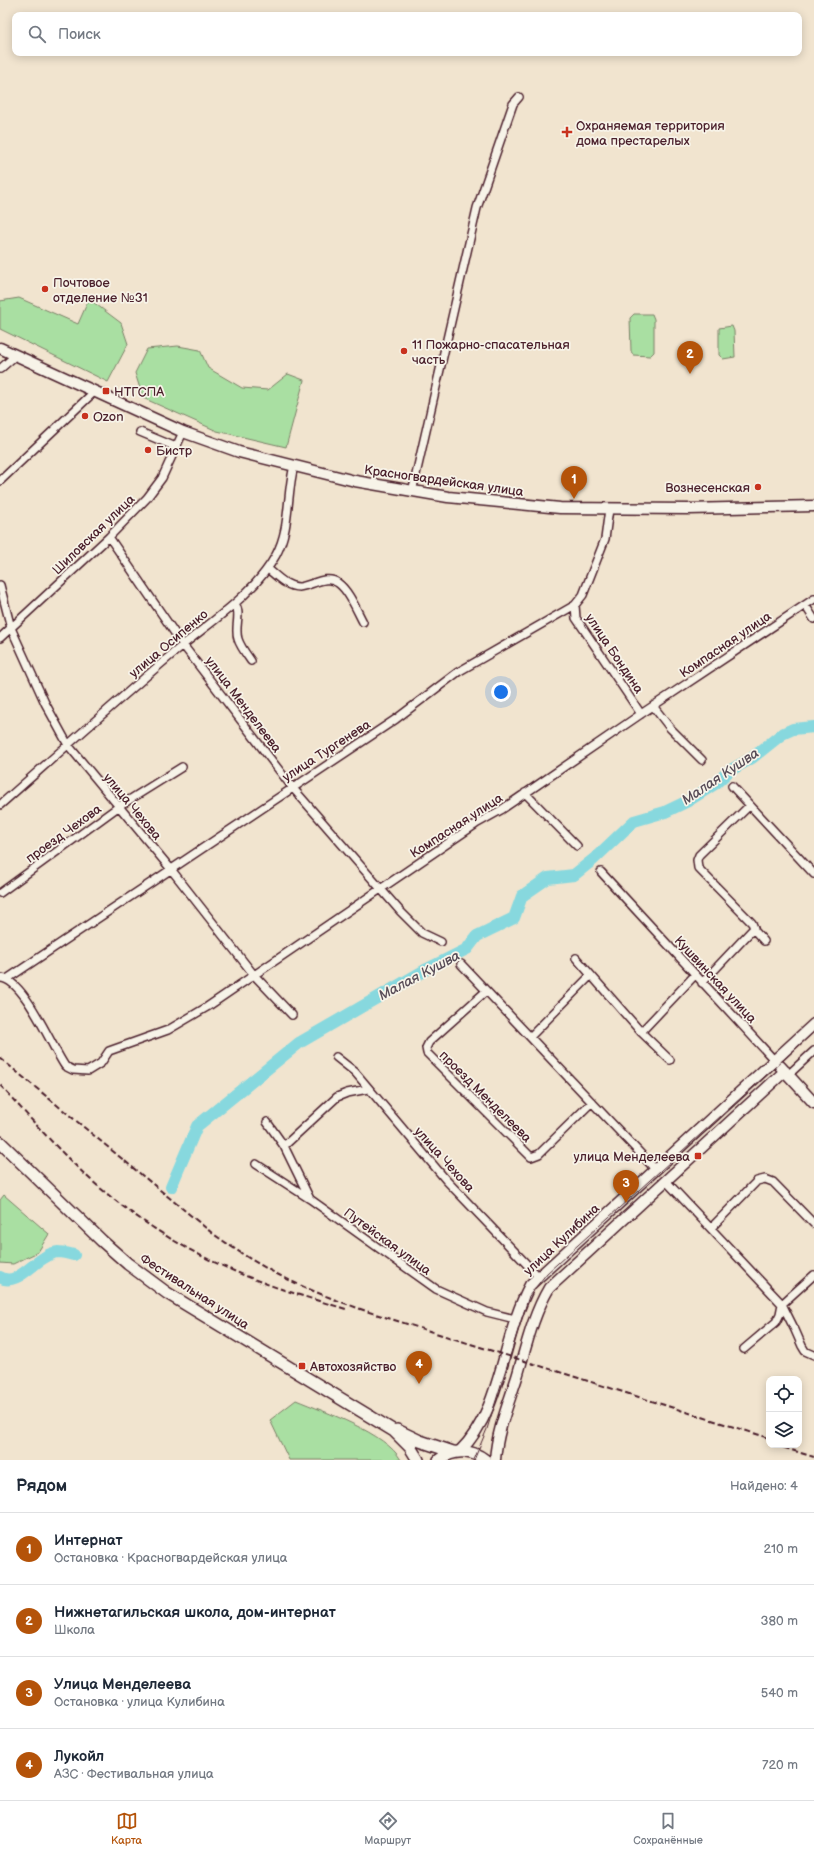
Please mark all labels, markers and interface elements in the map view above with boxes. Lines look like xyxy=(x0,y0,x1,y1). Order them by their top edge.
search box xyxy=(12,12,802,56)
icon: search xyxy=(26,23,48,45)
text: Поиск xyxy=(58,25,101,44)
place label: Охраняемая территория дома престарелых xyxy=(576,118,725,149)
marker: Охраняемая территория дома престарелых xyxy=(561,126,573,138)
place label: Почтовое отделение №31 xyxy=(53,275,148,306)
marker: Почтовое отделение №31 xyxy=(40,284,50,294)
place label: 11 Пожарно-спасательная часть xyxy=(412,337,570,368)
pin: 2 xyxy=(677,341,703,374)
marker: 11 Пожарно-спасательная часть xyxy=(399,346,409,356)
place label: НТГСПА xyxy=(114,384,164,400)
marker: НТГСПА xyxy=(101,386,111,396)
place label: Ozon xyxy=(93,409,123,425)
marker: Ozon xyxy=(80,411,90,421)
place label: Бистр xyxy=(156,443,193,459)
marker: Бистр xyxy=(143,445,153,455)
street label: Красногвардейская улица xyxy=(363,462,525,500)
pin: 1 xyxy=(561,466,587,499)
place label: Вознесенская xyxy=(665,480,750,496)
marker: Вознесенская xyxy=(753,482,763,492)
street label: Шиловская улица xyxy=(49,491,138,578)
street label: улица Осипенко xyxy=(126,606,212,681)
street label: Компасная улица xyxy=(677,608,775,681)
street label: улица Бондина xyxy=(582,611,647,697)
street label: улица Менделеева xyxy=(202,653,285,756)
your location xyxy=(491,682,511,702)
street label: улица Тургенева xyxy=(280,716,374,785)
water label: Малая Кушва xyxy=(678,744,762,809)
street label: улица Чехова xyxy=(100,770,165,844)
street label: Компасная улица xyxy=(407,790,506,862)
street label: проезд Чехова xyxy=(23,801,105,867)
street label: Кушвинская улица xyxy=(671,933,760,1027)
water label: Малая Кушва xyxy=(376,947,463,1004)
street label: проезд Менделеева xyxy=(436,1047,535,1146)
street label: улица Чехова xyxy=(411,1124,478,1196)
place label: улица Менделеева xyxy=(574,1149,690,1165)
marker: улица Менделеева xyxy=(693,1151,703,1161)
pin: 3 xyxy=(613,1170,639,1203)
street label: улица Кулибина xyxy=(520,1200,603,1279)
street label: Путейская улица xyxy=(341,1205,434,1279)
street label: Фестивальная улица xyxy=(137,1251,252,1333)
pin: 4 xyxy=(406,1351,432,1384)
place label: Автохозяйство xyxy=(309,1359,397,1375)
marker: Автохозяйство xyxy=(297,1361,307,1371)
map controls xyxy=(766,1376,802,1448)
button: locate xyxy=(766,1376,802,1412)
button: layers xyxy=(766,1412,802,1448)
text: Рядом xyxy=(16,1476,67,1496)
text: Найдено: 4 xyxy=(730,1478,798,1494)
text: Интернат xyxy=(54,1531,123,1550)
text: 1 xyxy=(26,1541,32,1557)
text: 210 m xyxy=(764,1541,798,1557)
text: Остановка · Красногвардейская улица xyxy=(54,1550,287,1566)
text: Нижнетагильская школа, дом-интернат xyxy=(54,1603,336,1622)
text: 2 xyxy=(25,1613,33,1629)
text: 380 m xyxy=(761,1613,798,1629)
text: Школа xyxy=(54,1622,95,1638)
text: Улица Менделеева xyxy=(54,1675,191,1694)
text: 3 xyxy=(25,1685,33,1701)
text: 540 m xyxy=(761,1685,798,1701)
text: Остановка · улица Кулибина xyxy=(54,1694,225,1710)
text: Лукойл xyxy=(54,1747,104,1766)
text: 4 xyxy=(25,1757,33,1773)
text: 720 m xyxy=(762,1757,798,1773)
text: АЗС · Фестивальная улица xyxy=(54,1766,214,1782)
tab: Карта xyxy=(111,1810,142,1847)
tab: Маршрут xyxy=(364,1810,411,1847)
tab: Сохранённые xyxy=(633,1810,703,1847)

